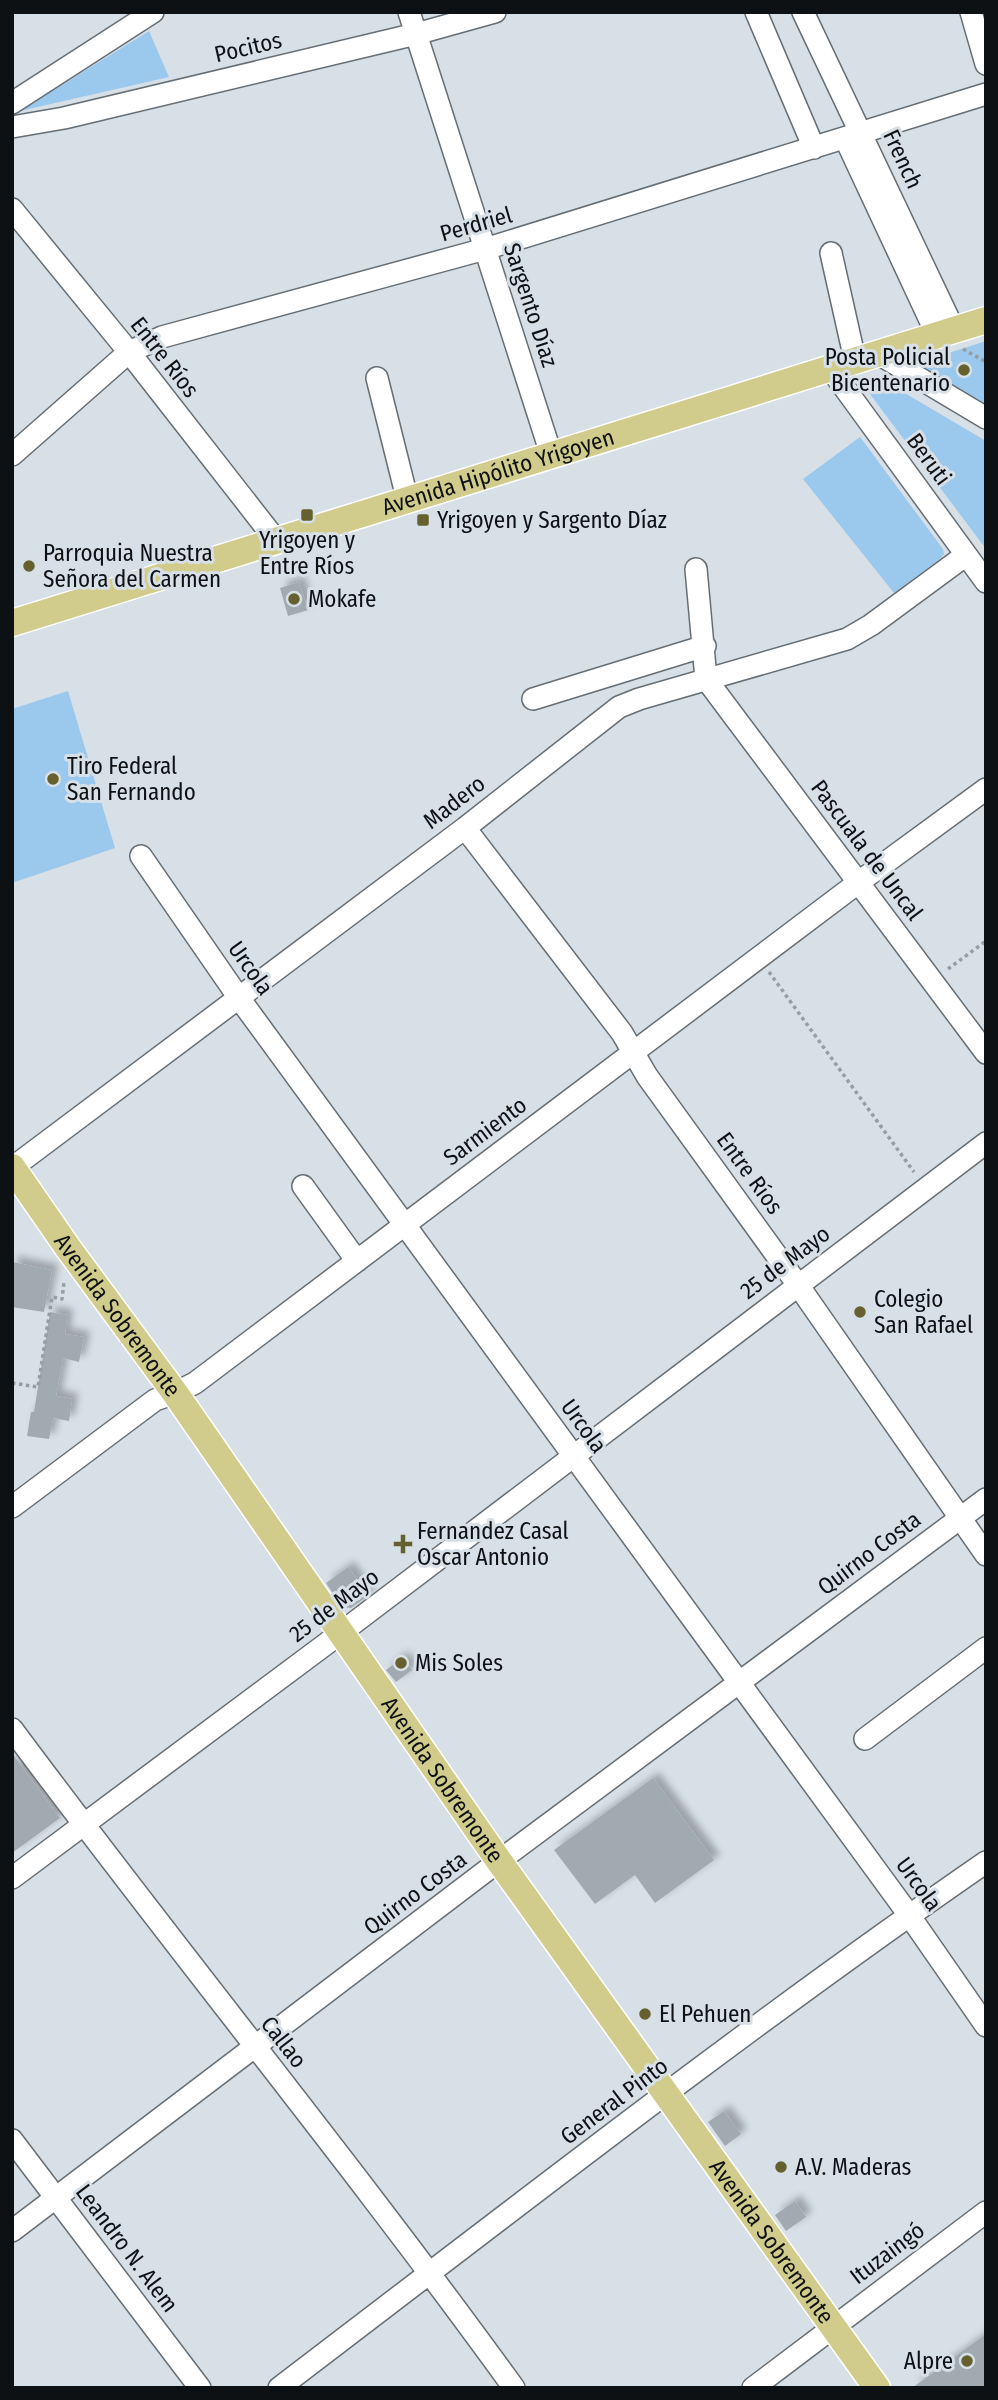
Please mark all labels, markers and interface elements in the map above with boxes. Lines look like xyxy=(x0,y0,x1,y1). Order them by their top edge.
street label: Pocitos xyxy=(212,26,285,68)
street label: French xyxy=(877,125,929,193)
street label: Perdriel xyxy=(437,200,515,248)
street label: Sargento Díaz xyxy=(498,240,564,370)
street label: Entre Ríos xyxy=(125,311,205,403)
place label: Posta Policial Bicentenario xyxy=(825,343,950,397)
marker: Posta Policial Bicentenario xyxy=(956,362,972,378)
street label: Avenida Hipólito Yrigoyen xyxy=(379,423,618,521)
street label: Beruti xyxy=(901,428,957,490)
place label: Yrigoyen y Sargento Díaz xyxy=(437,506,667,534)
marker: Yrigoyen y Entre Ríos xyxy=(299,507,315,523)
marker: Yrigoyen y Sargento Díaz xyxy=(415,512,431,528)
place label: Yrigoyen y Entre Ríos xyxy=(259,526,356,580)
place label: Parroquia Nuestra Señora del Carmen xyxy=(43,539,221,593)
marker: Parroquia Nuestra Señora del Carmen xyxy=(21,558,37,574)
place label: Mokafe xyxy=(308,585,376,613)
marker: Mokafe xyxy=(286,591,302,607)
place label: Tiro Federal San Fernando xyxy=(67,752,196,806)
street label: Madero xyxy=(417,769,491,835)
marker: Tiro Federal San Fernando xyxy=(45,771,61,787)
street label: Pascuala de Uncal xyxy=(805,774,929,926)
street label: Urcola xyxy=(222,936,280,1000)
street label: Sarmiento xyxy=(438,1091,532,1171)
street label: Entre Ríos xyxy=(711,1127,789,1220)
street label: 25 de Mayo xyxy=(735,1219,835,1305)
street label: Avenida Sobremonte xyxy=(48,1228,187,1402)
place label: Colegio San Rafael xyxy=(874,1285,973,1339)
marker: Colegio San Rafael xyxy=(852,1304,868,1320)
street label: Urcola xyxy=(555,1394,613,1458)
street label: Quirno Costa xyxy=(812,1505,926,1601)
place label: Fernandez Casal Oscar Antonio xyxy=(417,1517,569,1571)
marker: Fernandez Casal Oscar Antonio xyxy=(395,1536,411,1552)
street label: 25 de Mayo xyxy=(284,1562,384,1648)
place label: Mis Soles xyxy=(415,1649,503,1677)
marker: Mis Soles xyxy=(393,1655,409,1671)
street label: Avenida Sobremonte xyxy=(376,1691,510,1868)
street label: Quirno Costa xyxy=(358,1845,472,1941)
street label: Urcola xyxy=(890,1852,948,1916)
place label: El Pehuen xyxy=(659,2000,751,2028)
marker: El Pehuen xyxy=(637,2006,653,2022)
street label: Callao xyxy=(255,2011,313,2073)
street label: General Pinto xyxy=(555,2052,673,2150)
place label: A.V. Maderas xyxy=(795,2153,911,2181)
street label: Avenida Sobremonte xyxy=(703,2154,840,2329)
marker: A.V. Maderas xyxy=(773,2159,789,2175)
street label: Leandro N. Alem xyxy=(70,2179,184,2317)
street label: Ituzaingó xyxy=(844,2216,930,2290)
place label: Alpre xyxy=(904,2347,953,2375)
marker: Alpre xyxy=(959,2353,975,2369)

